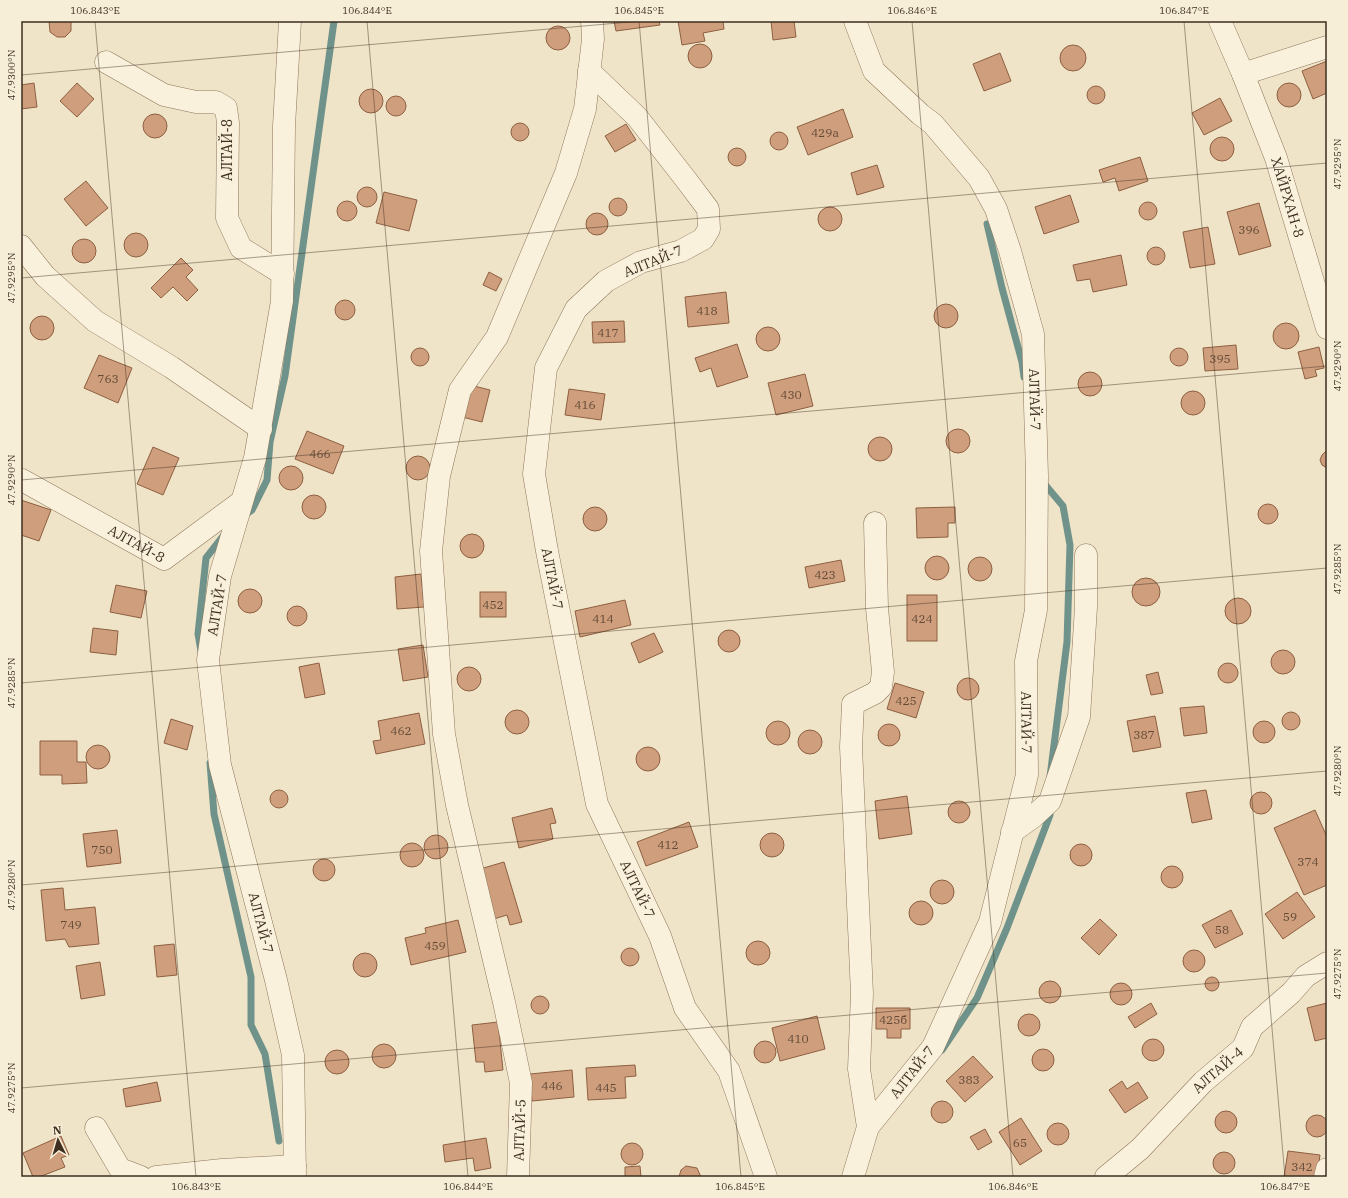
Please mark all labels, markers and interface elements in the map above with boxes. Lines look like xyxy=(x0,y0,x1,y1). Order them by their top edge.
text: 106.843°E xyxy=(70,4,120,17)
text: 106.844°E xyxy=(342,4,392,17)
text: 106.845°E xyxy=(614,4,664,17)
text: 106.846°E xyxy=(887,4,937,17)
text: 106.847°E xyxy=(1159,4,1209,17)
text: 47.9300°N xyxy=(5,49,18,101)
street label: АЛТАЙ-8 xyxy=(218,119,236,181)
house number: 429а xyxy=(811,125,840,140)
text: 47.9295°N xyxy=(1331,138,1344,190)
street label: ХАЙРХАН-8 xyxy=(1267,155,1308,240)
house number: 396 xyxy=(1238,222,1260,237)
street label: АЛТАЙ-7 xyxy=(621,241,685,281)
text: 47.9295°N xyxy=(5,252,18,304)
house number: 418 xyxy=(696,303,718,318)
house number: 417 xyxy=(597,325,619,340)
text: 47.9290°N xyxy=(1331,340,1344,392)
house number: 395 xyxy=(1209,351,1231,366)
street label: АЛТАЙ-7 xyxy=(1025,368,1045,431)
house number: 763 xyxy=(97,371,119,386)
house number: 430 xyxy=(780,387,802,402)
house number: 416 xyxy=(574,397,596,412)
house number: 466 xyxy=(309,446,331,461)
text: 47.9290°N xyxy=(5,454,18,506)
street label: АЛТАЙ-8 xyxy=(105,521,168,567)
text: 47.9285°N xyxy=(1331,543,1344,595)
street label: АЛТАЙ-7 xyxy=(538,546,567,611)
house number: 423 xyxy=(814,567,836,582)
street label: АЛТАЙ-7 xyxy=(203,573,231,637)
house number: 452 xyxy=(482,597,504,612)
house number: 414 xyxy=(592,611,614,626)
house number: 424 xyxy=(911,611,933,626)
text: 47.9285°N xyxy=(5,657,18,709)
street label: АЛТАЙ-7 xyxy=(1017,691,1036,754)
house number: 425 xyxy=(895,693,917,708)
house number: 462 xyxy=(390,723,412,738)
house number: 387 xyxy=(1133,727,1155,742)
text: 47.9280°N xyxy=(1331,745,1344,797)
house number: 412 xyxy=(657,837,679,852)
house number: 750 xyxy=(91,842,113,857)
house number: 374 xyxy=(1297,854,1319,869)
street label: АЛТАЙ-7 xyxy=(616,857,659,921)
text: 47.9280°N xyxy=(5,859,18,911)
street label: АЛТАЙ-7 xyxy=(244,890,278,955)
house number: 59 xyxy=(1283,909,1297,924)
house number: 749 xyxy=(60,917,82,932)
house number: 58 xyxy=(1215,922,1229,937)
house number: 459 xyxy=(424,938,446,953)
text: 47.9275°N xyxy=(1331,948,1344,1000)
house number: 425б xyxy=(879,1012,908,1027)
house number: 410 xyxy=(787,1031,809,1046)
street label: АЛТАЙ-7 xyxy=(886,1042,938,1102)
street label: АЛТАЙ-4 xyxy=(1188,1043,1247,1097)
text: 47.9275°N xyxy=(5,1062,18,1114)
house number: 383 xyxy=(958,1072,980,1087)
house number: 446 xyxy=(541,1078,563,1093)
house number: 445 xyxy=(595,1080,617,1095)
street label: АЛТАЙ-5 xyxy=(510,1099,529,1161)
north arrow xyxy=(38,1120,78,1160)
text: N xyxy=(52,1123,62,1137)
house number: 65 xyxy=(1013,1135,1027,1150)
house number: 342 xyxy=(1291,1159,1313,1174)
text: 106.843°E xyxy=(171,1180,221,1193)
text: 106.844°E xyxy=(443,1180,493,1193)
text: 106.845°E xyxy=(715,1180,765,1193)
text: 106.846°E xyxy=(988,1180,1038,1193)
text: 106.847°E xyxy=(1260,1180,1310,1193)

